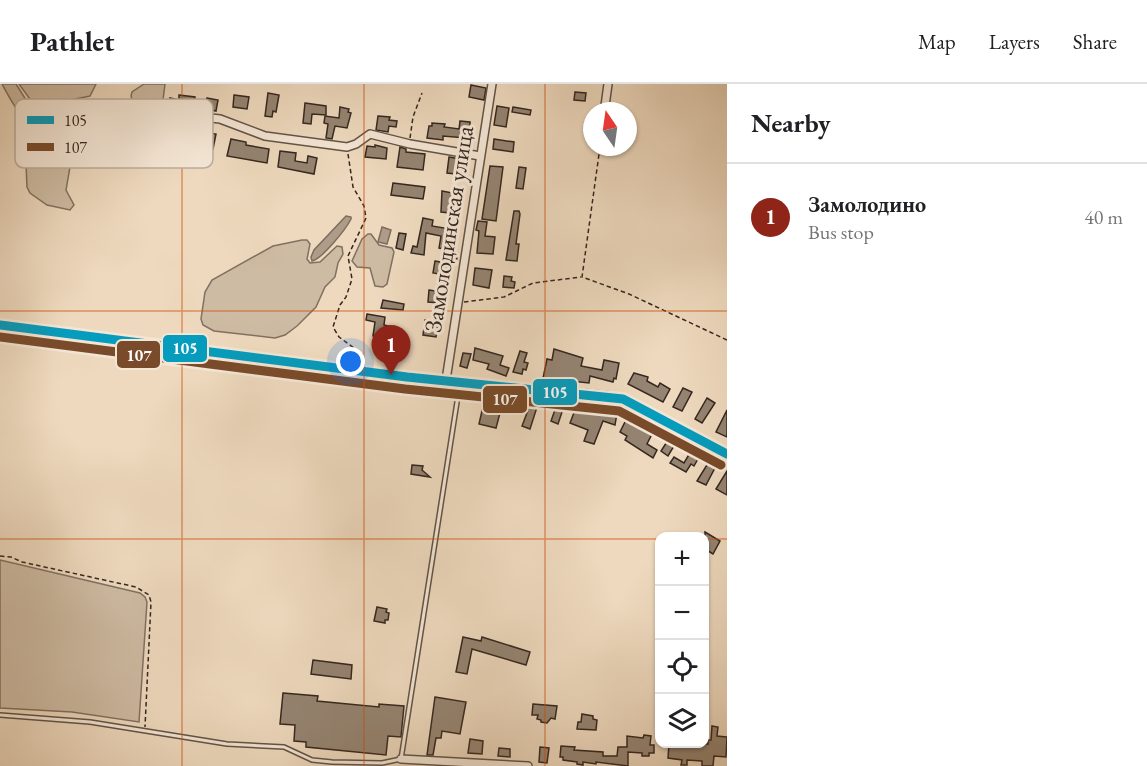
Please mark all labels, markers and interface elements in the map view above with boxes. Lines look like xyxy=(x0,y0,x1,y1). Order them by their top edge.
text: Pathlet xyxy=(30,23,114,59)
text: Map xyxy=(918,28,956,55)
text: Layers xyxy=(989,28,1040,55)
text: Share xyxy=(1073,28,1117,55)
legend xyxy=(15,99,213,168)
north arrow xyxy=(583,102,637,156)
text: Nearby xyxy=(751,106,831,140)
text: 105 xyxy=(64,110,87,131)
street label: Замолодинская улица xyxy=(417,123,480,334)
text: 107 xyxy=(64,137,87,158)
text: Замолодино xyxy=(808,190,926,219)
text: 1 xyxy=(765,204,776,230)
text: 40 m xyxy=(1084,204,1123,230)
text: Bus stop xyxy=(808,219,874,245)
pin: 1 xyxy=(372,326,410,375)
line badge: 105 xyxy=(162,334,208,363)
text: 105 xyxy=(172,338,198,359)
line badge: 107 xyxy=(116,340,161,369)
text: 107 xyxy=(126,345,152,366)
your location xyxy=(336,347,365,376)
line badge: 105 xyxy=(532,378,578,406)
text: 105 xyxy=(542,382,568,403)
line badge: 107 xyxy=(482,385,528,414)
text: 107 xyxy=(492,389,518,410)
map controls xyxy=(655,532,709,748)
button: + xyxy=(655,532,709,586)
button: − xyxy=(655,586,709,640)
button: locate xyxy=(655,640,709,694)
button: layers xyxy=(655,694,709,748)

